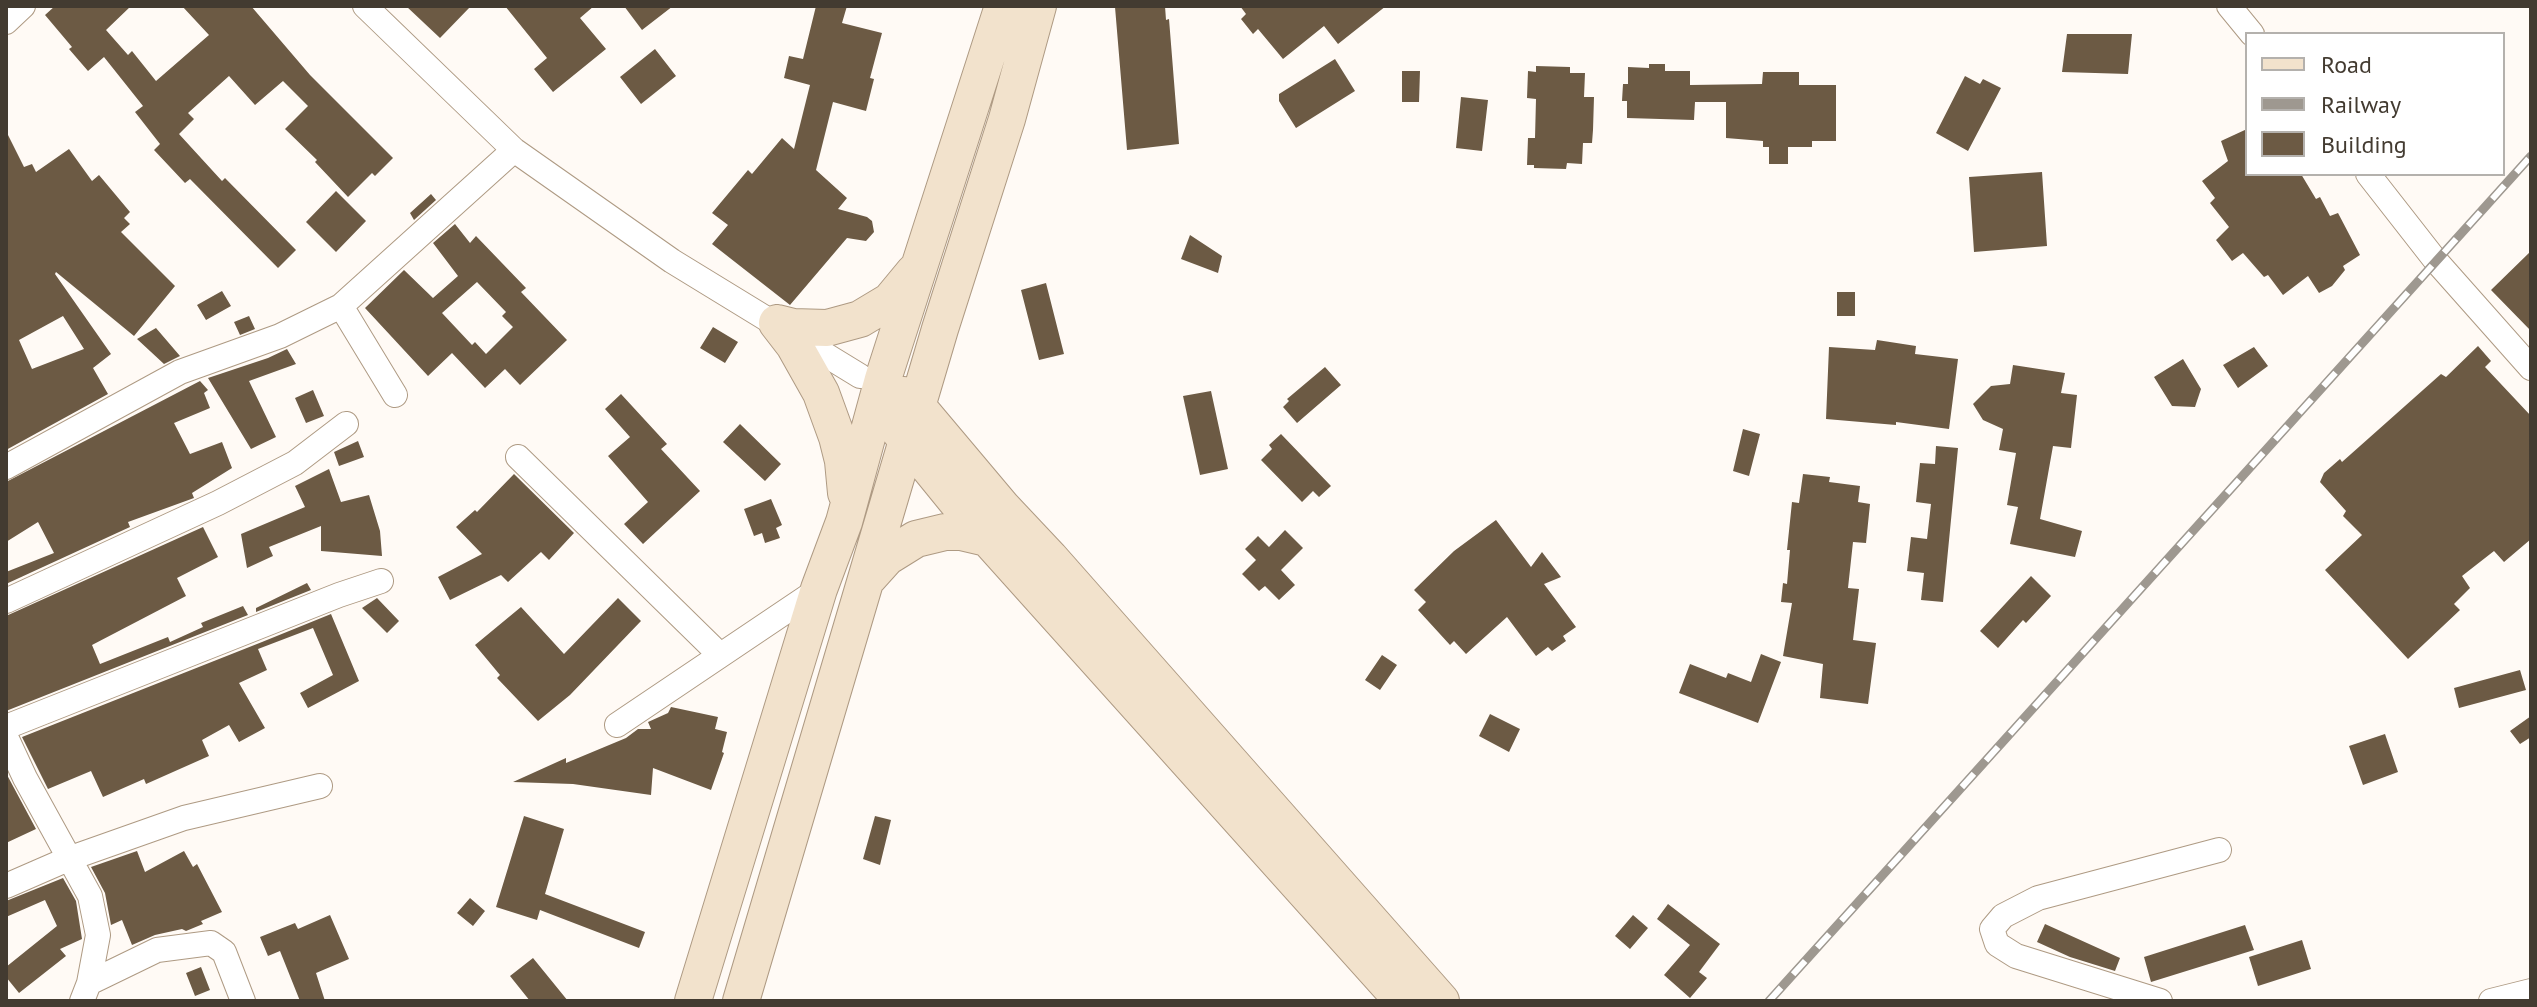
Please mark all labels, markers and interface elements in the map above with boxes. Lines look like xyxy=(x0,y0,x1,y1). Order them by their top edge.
legend xyxy=(2245,32,2505,176)
text: Road xyxy=(2321,49,2372,80)
text: Railway xyxy=(2321,89,2401,120)
text: Building xyxy=(2321,129,2407,160)

